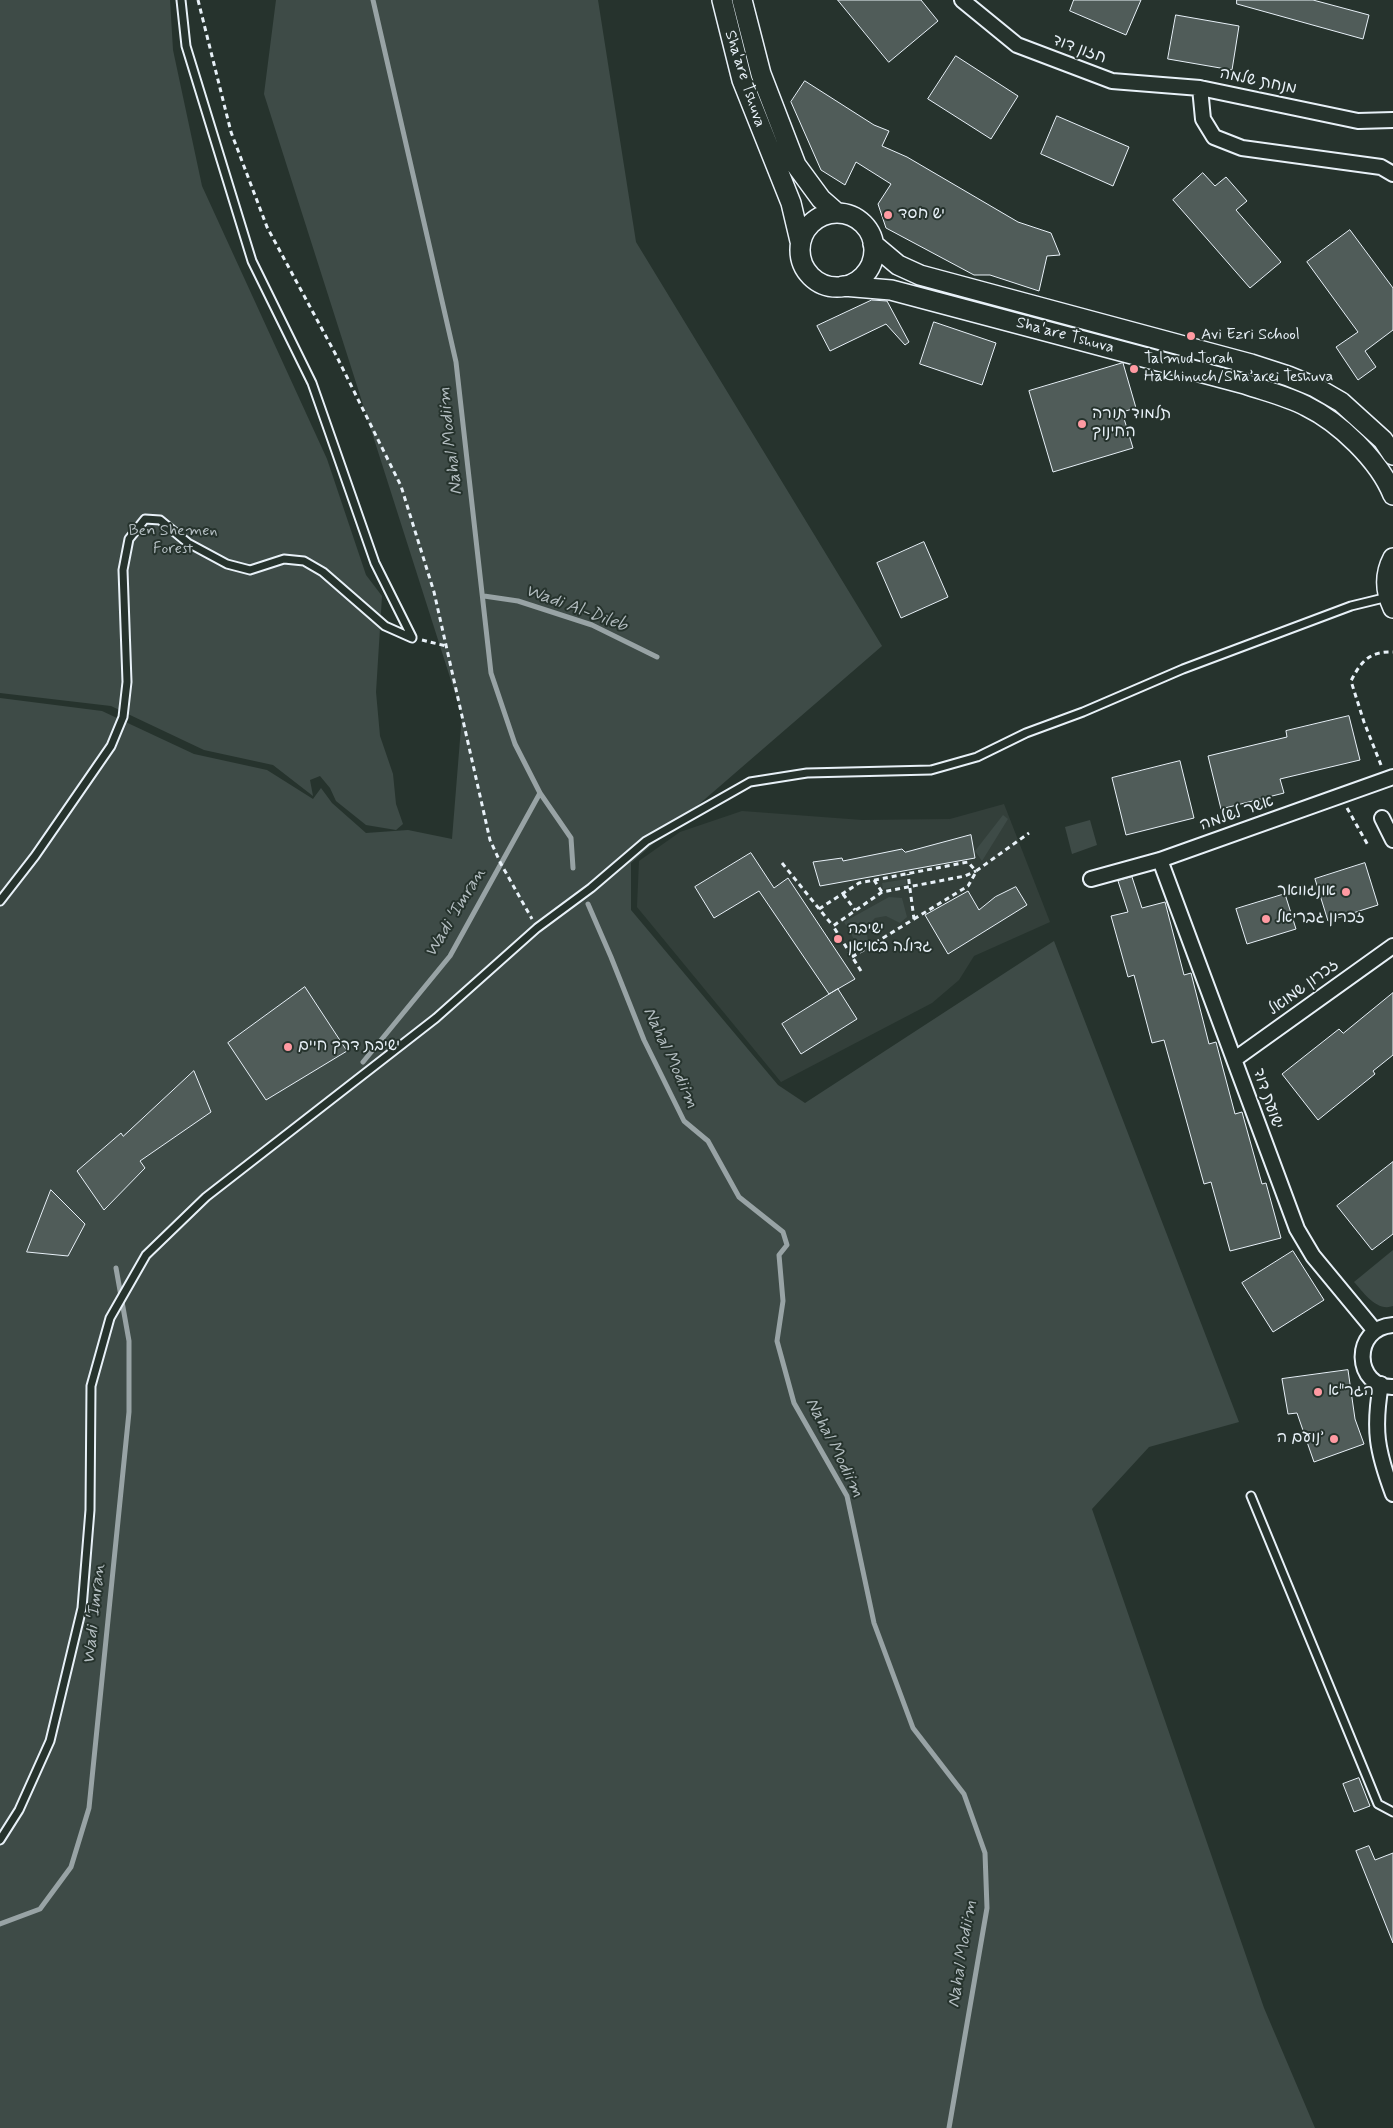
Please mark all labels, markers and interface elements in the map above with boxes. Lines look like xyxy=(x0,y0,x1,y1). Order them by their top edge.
street label: Sha'are Tshuva xyxy=(719,28,769,130)
street label: חזון דוד xyxy=(1049,31,1109,69)
street label: מנחת שלמה xyxy=(1218,64,1298,100)
place label: יש חסד xyxy=(898,205,945,225)
marker: יש חסד xyxy=(882,209,894,221)
street label: Sha'are Tshuva xyxy=(1014,314,1116,358)
place label: Avi Ezri School xyxy=(1201,326,1300,346)
marker: Avi Ezri School xyxy=(1185,330,1197,342)
place label: Talmud Torah HaKhinuch/Sha’arei Teshuva xyxy=(1144,350,1333,388)
marker: Talmud Torah HaKhinuch/Sha’arei Teshuva xyxy=(1128,363,1140,375)
water label: Nahal Modiim xyxy=(434,386,468,496)
place label: תלמוד תורה החינוך xyxy=(1092,405,1171,443)
marker: תלמוד תורה החינוך xyxy=(1076,418,1088,430)
park label: Ben Shemen Forest xyxy=(128,522,218,560)
water label: Wadi Al-Dileb xyxy=(522,581,630,637)
street label: אשר לשלמה xyxy=(1198,792,1276,836)
water label: Wadi 'Imran xyxy=(421,864,491,962)
place label: אונגוואר xyxy=(1277,882,1336,902)
marker: אונגוואר xyxy=(1340,886,1352,898)
place label: זכרון גבריאל xyxy=(1276,909,1365,929)
marker: זכרון גבריאל xyxy=(1260,913,1272,925)
place label: ישיבה גדולה באיאן xyxy=(848,920,932,958)
marker: ישיבה גדולה באיאן xyxy=(832,933,844,945)
street label: זכרון שמואל xyxy=(1265,956,1343,1020)
water label: Nahal Modiim xyxy=(637,1004,703,1112)
place label: ישיבת דרך חיים xyxy=(298,1037,400,1057)
marker: ישיבת דרך חיים xyxy=(282,1041,294,1053)
street label: ישועת דוד xyxy=(1248,1066,1286,1132)
place label: הגר"א xyxy=(1328,1382,1374,1402)
marker: הגר"א xyxy=(1312,1386,1324,1398)
water label: Nahal Modiim xyxy=(800,1395,868,1501)
place label: נועם ה’ xyxy=(1277,1429,1324,1449)
marker: נועם ה’ xyxy=(1328,1433,1340,1445)
water label: Wadi 'Imran xyxy=(79,1563,111,1665)
water label: Nahal Modiim xyxy=(944,1899,982,2009)

